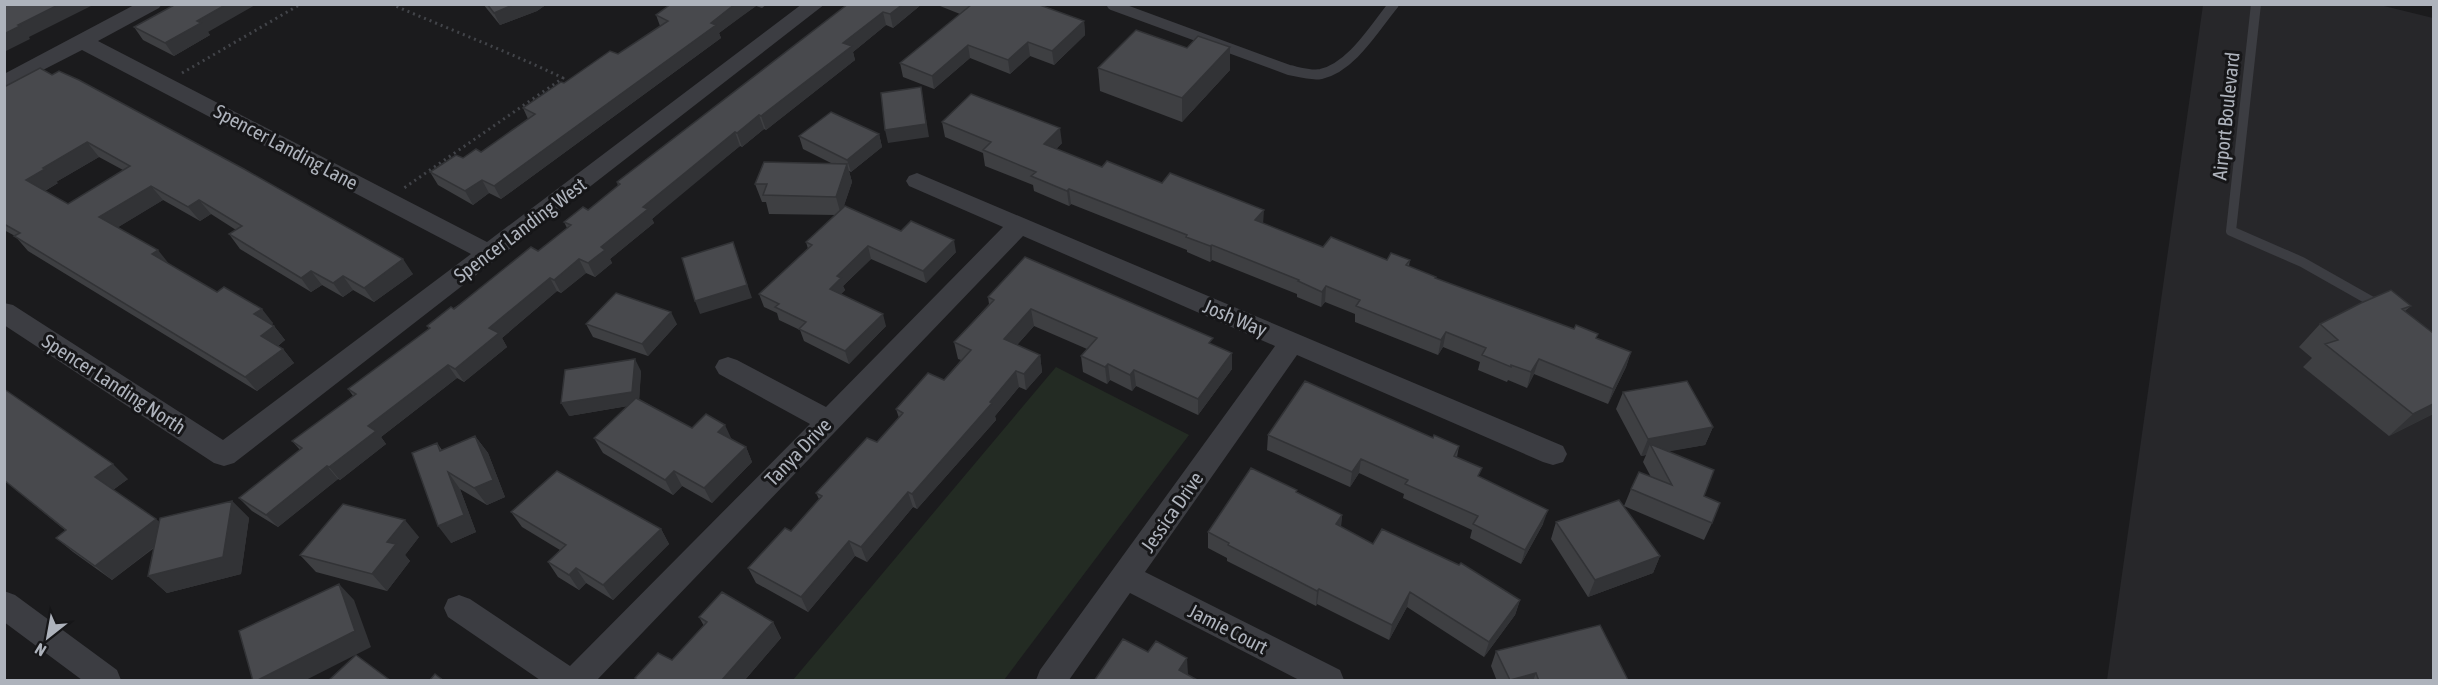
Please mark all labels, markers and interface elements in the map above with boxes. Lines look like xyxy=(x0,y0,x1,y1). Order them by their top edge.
street label: Airport Boulevard xyxy=(2207,51,2244,181)
street label: Spencer Landing Lane xyxy=(210,99,362,194)
street label: Spencer Landing West xyxy=(449,172,590,287)
street label: Josh Way xyxy=(1200,294,1270,341)
street label: Spencer Landing North xyxy=(38,329,190,438)
street label: Tanya Drive xyxy=(760,413,836,490)
street label: Jessica Drive xyxy=(1136,467,1208,556)
street label: Jamie Court xyxy=(1185,599,1272,658)
north arrow xyxy=(18,607,78,667)
text: N xyxy=(32,640,49,660)

